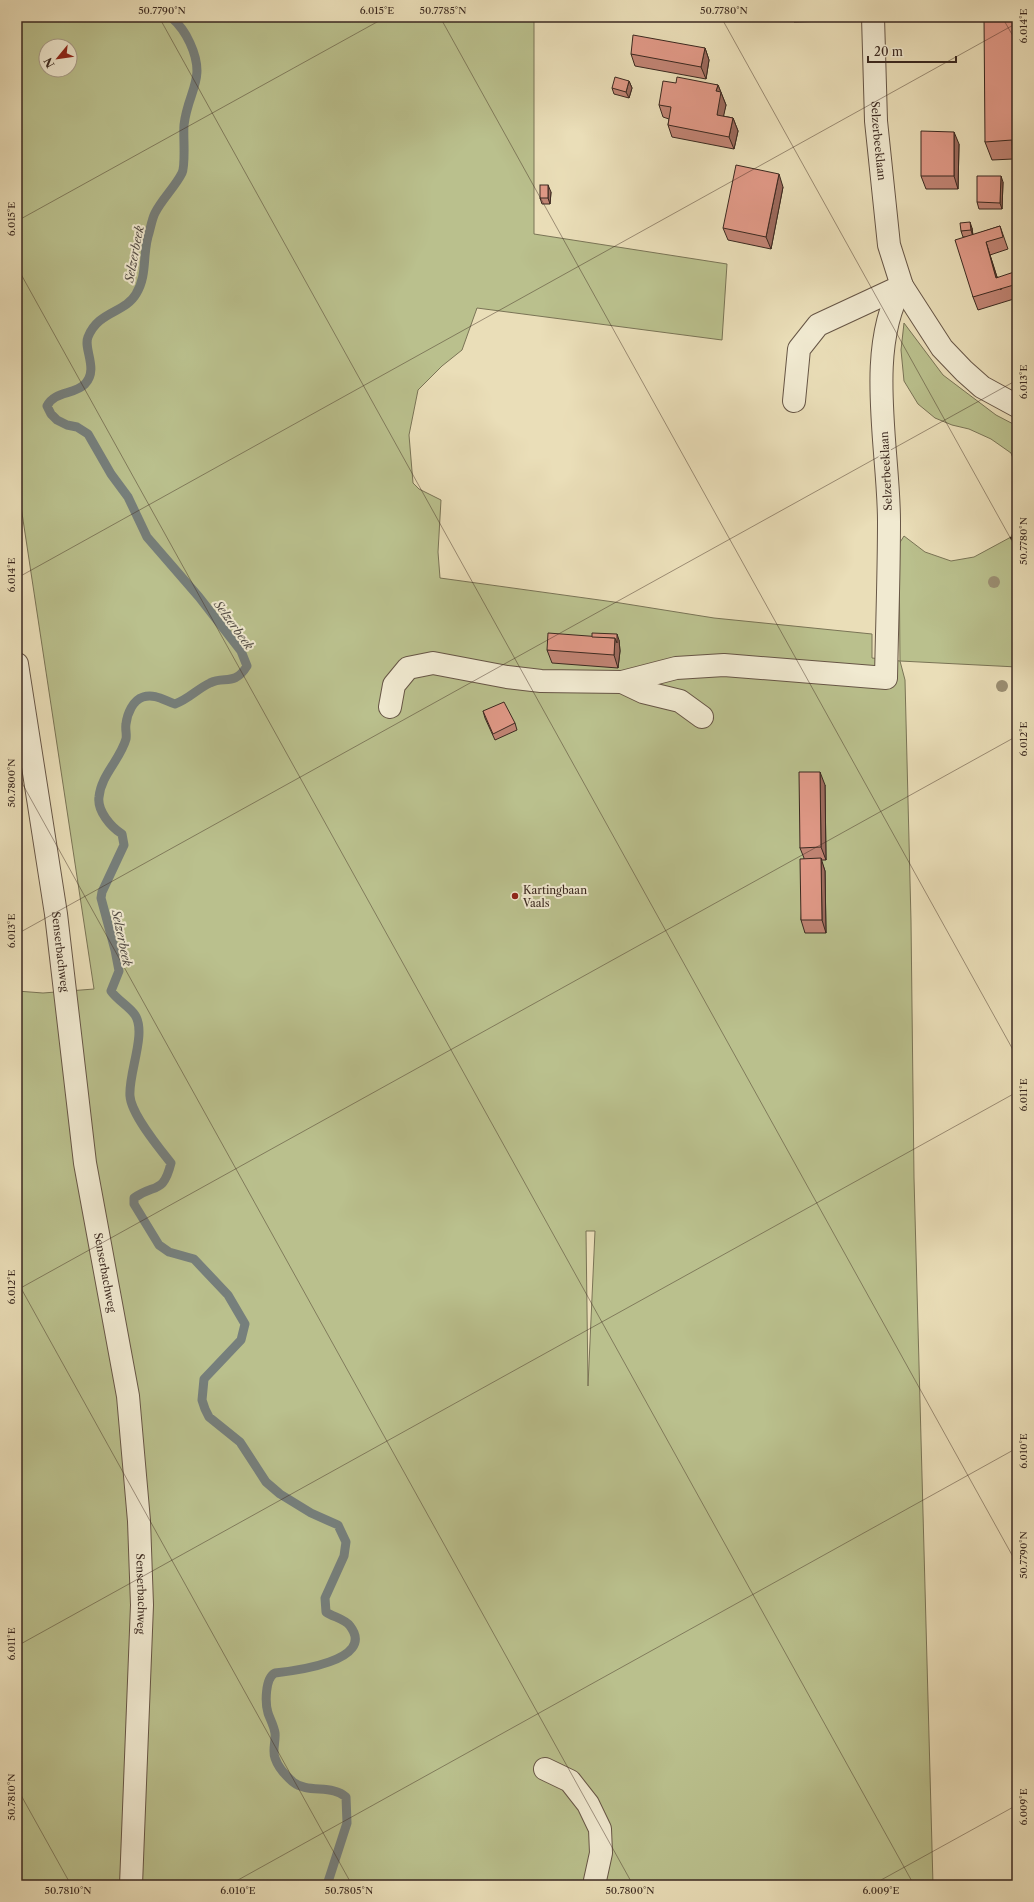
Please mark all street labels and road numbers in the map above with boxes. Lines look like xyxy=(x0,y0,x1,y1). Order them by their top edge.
street label: Selzerbeeklaan xyxy=(868,101,889,181)
street label: Selzerbeeklaan xyxy=(877,431,895,511)
street label: Senserbachweg xyxy=(49,911,72,993)
street label: Senserbachweg xyxy=(91,1231,119,1314)
street label: Senserbachweg xyxy=(133,1553,149,1635)

